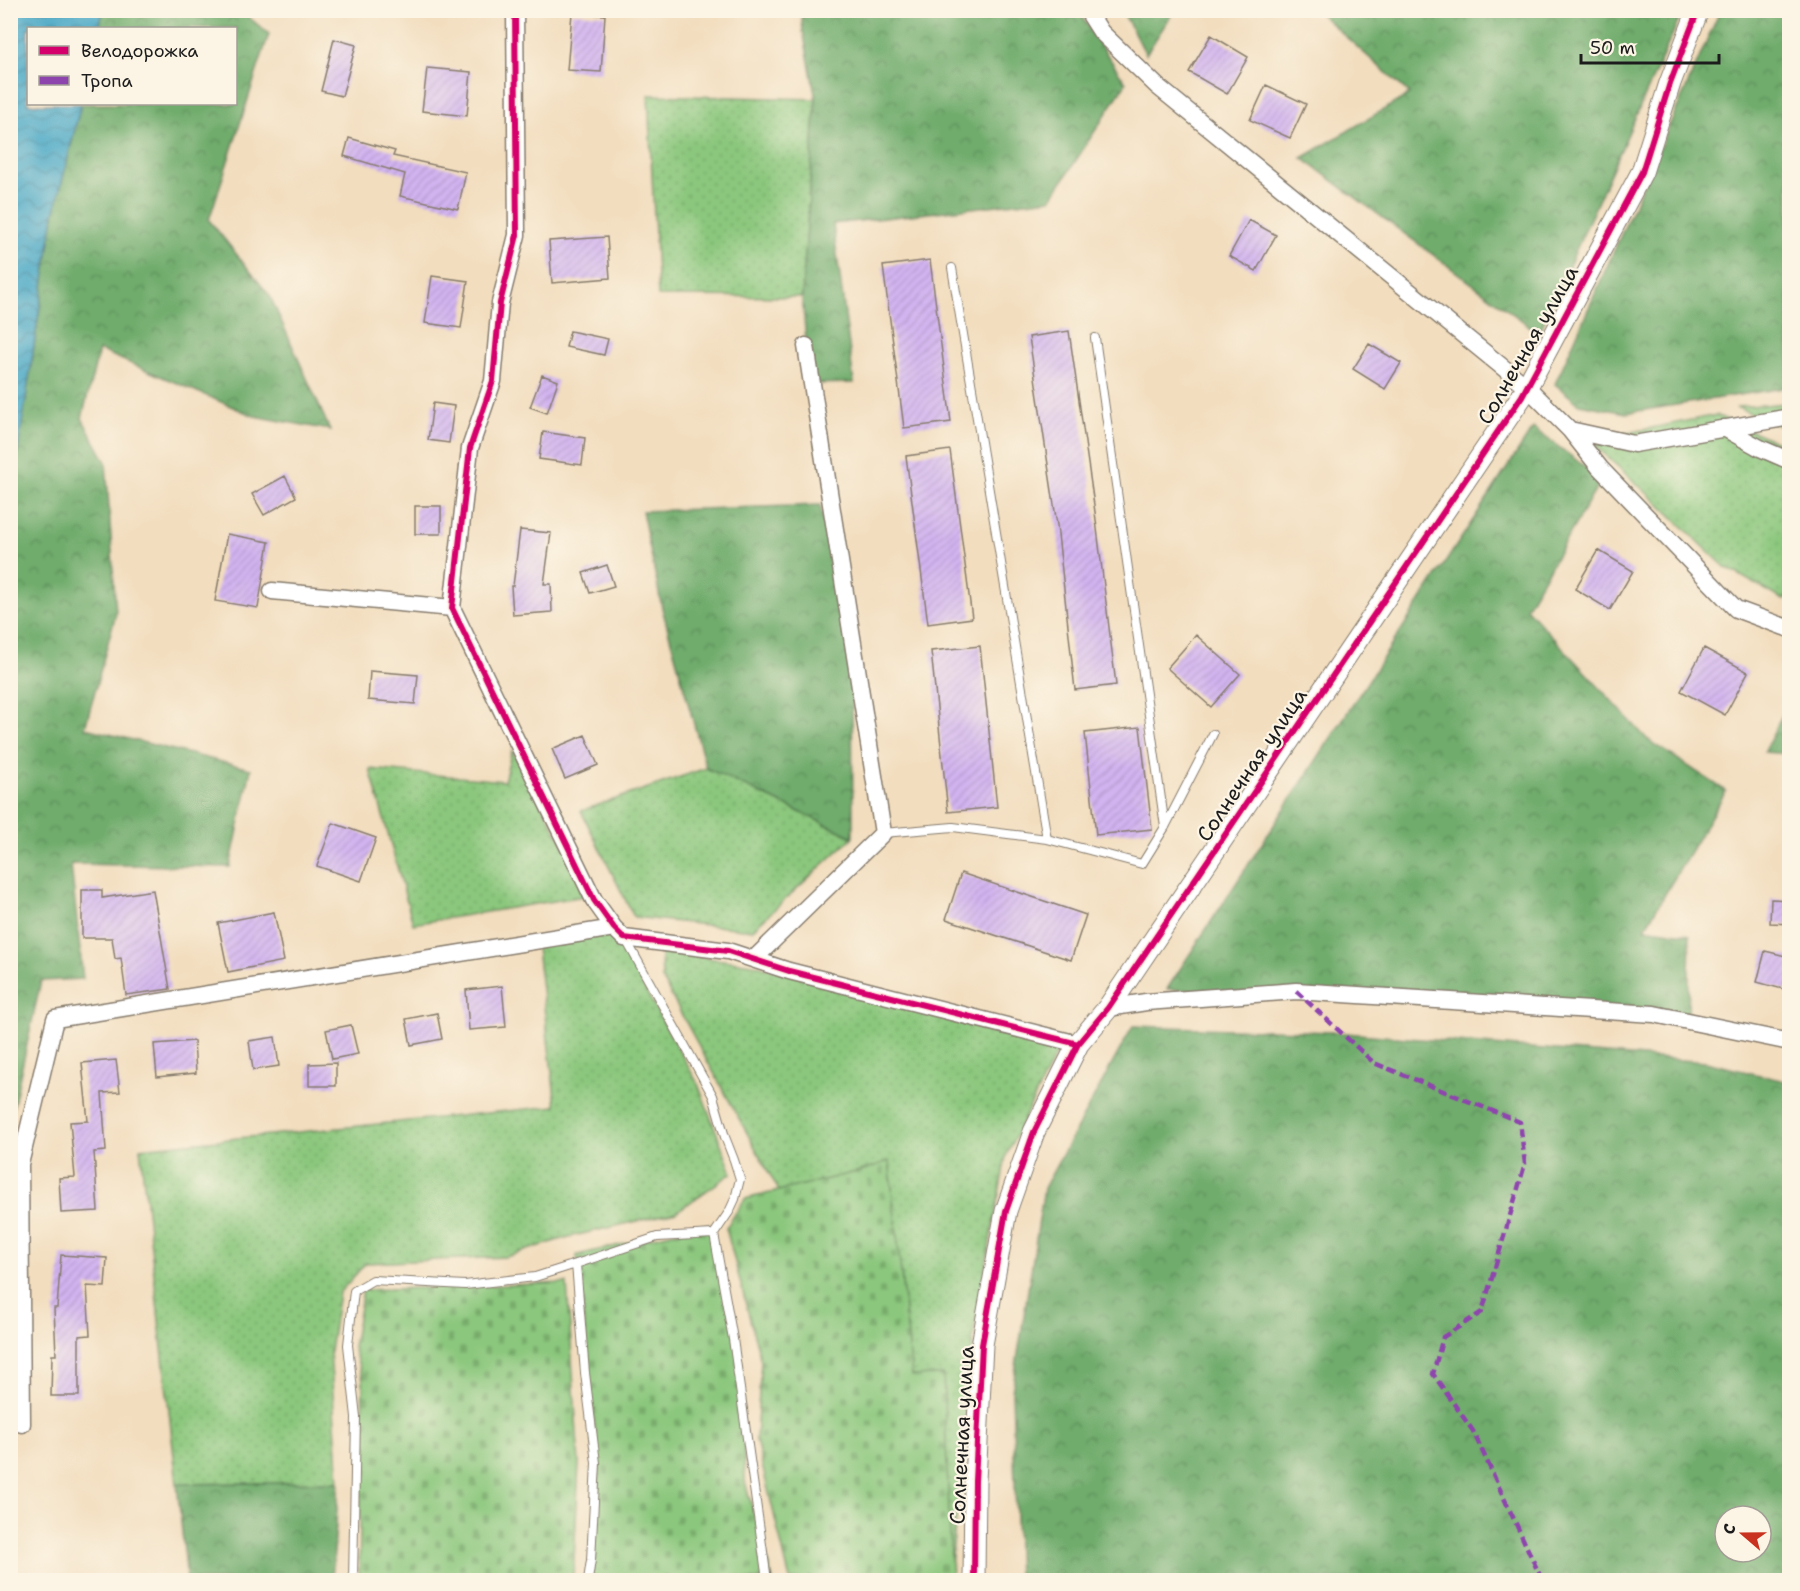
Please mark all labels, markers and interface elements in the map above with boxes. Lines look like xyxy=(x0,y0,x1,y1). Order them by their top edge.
legend xyxy=(27,27,237,105)
scale bar xyxy=(1581,27,1719,65)
text: 50 m xyxy=(1590,36,1635,60)
text: Велодорожка xyxy=(81,39,199,63)
text: Тропа xyxy=(81,69,133,93)
street label: Солнечная улица xyxy=(1471,260,1585,430)
street label: Солнечная улица xyxy=(1190,683,1314,847)
street label: Солнечная улица xyxy=(943,1345,981,1525)
north arrow xyxy=(1713,1504,1773,1564)
text: С xyxy=(1718,1521,1741,1537)

